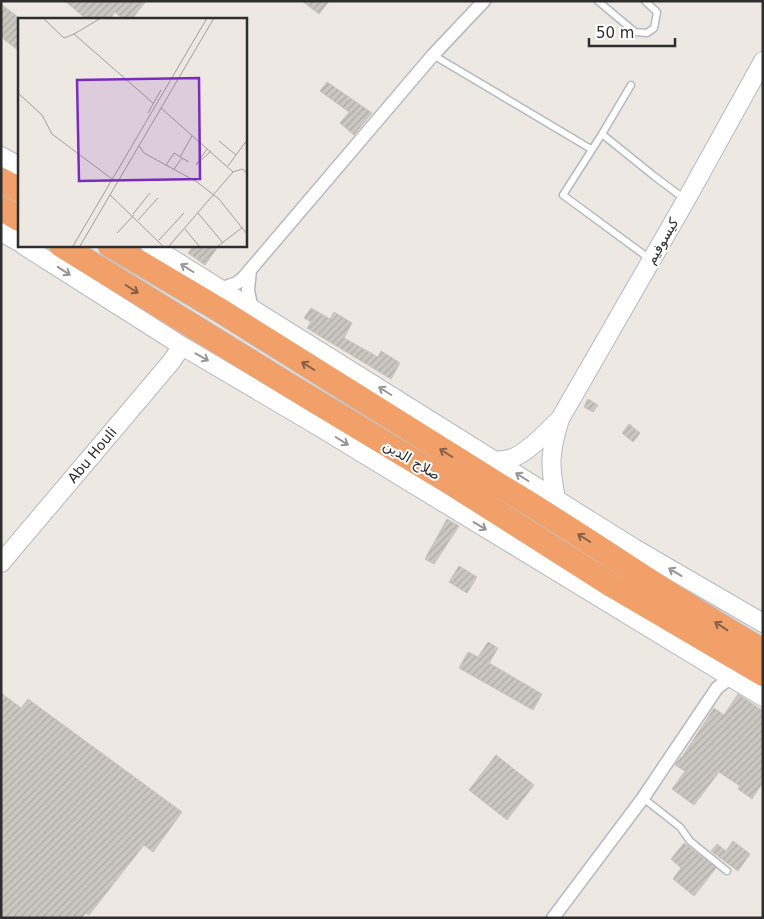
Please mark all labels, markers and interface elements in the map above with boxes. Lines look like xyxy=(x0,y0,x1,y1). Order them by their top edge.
scale bar xyxy=(589,15,675,47)
inset map xyxy=(18,18,246,246)
text: 50 m xyxy=(596,24,634,42)
street label: كيسوفيم xyxy=(642,215,683,268)
one-way arrow xyxy=(181,263,195,273)
one-way arrow xyxy=(57,266,71,276)
one-way arrow xyxy=(125,284,139,294)
one-way arrow xyxy=(194,353,209,362)
one-way arrow xyxy=(302,361,316,371)
one-way arrow xyxy=(378,386,392,396)
street label: Abu Houli xyxy=(64,424,120,486)
one-way arrow xyxy=(334,436,348,446)
street label: صلاح الدين xyxy=(380,437,443,484)
one-way arrow xyxy=(439,447,453,458)
one-way arrow xyxy=(516,472,530,482)
one-way arrow xyxy=(473,521,487,531)
one-way arrow xyxy=(578,532,592,542)
one-way arrow xyxy=(669,567,683,577)
one-way arrow xyxy=(714,621,728,631)

